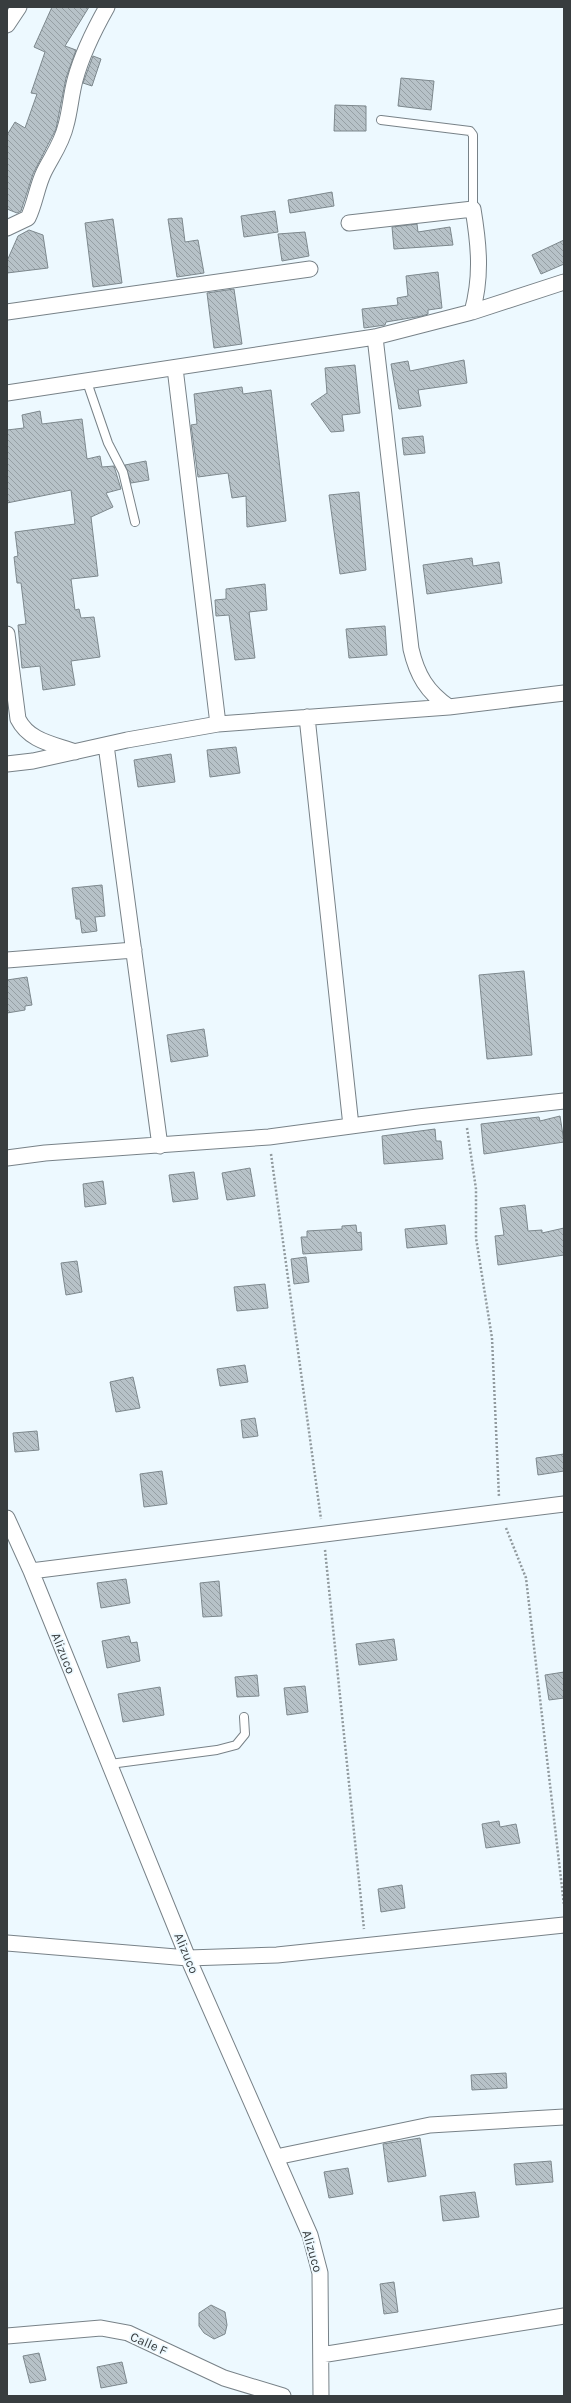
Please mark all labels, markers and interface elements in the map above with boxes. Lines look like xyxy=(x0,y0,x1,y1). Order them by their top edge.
street label: Alizuco xyxy=(49,1631,79,1676)
street label: Alizuco xyxy=(171,1931,202,1976)
street label: Alizuco xyxy=(299,2228,326,2274)
street label: Calle F xyxy=(128,2329,170,2358)

